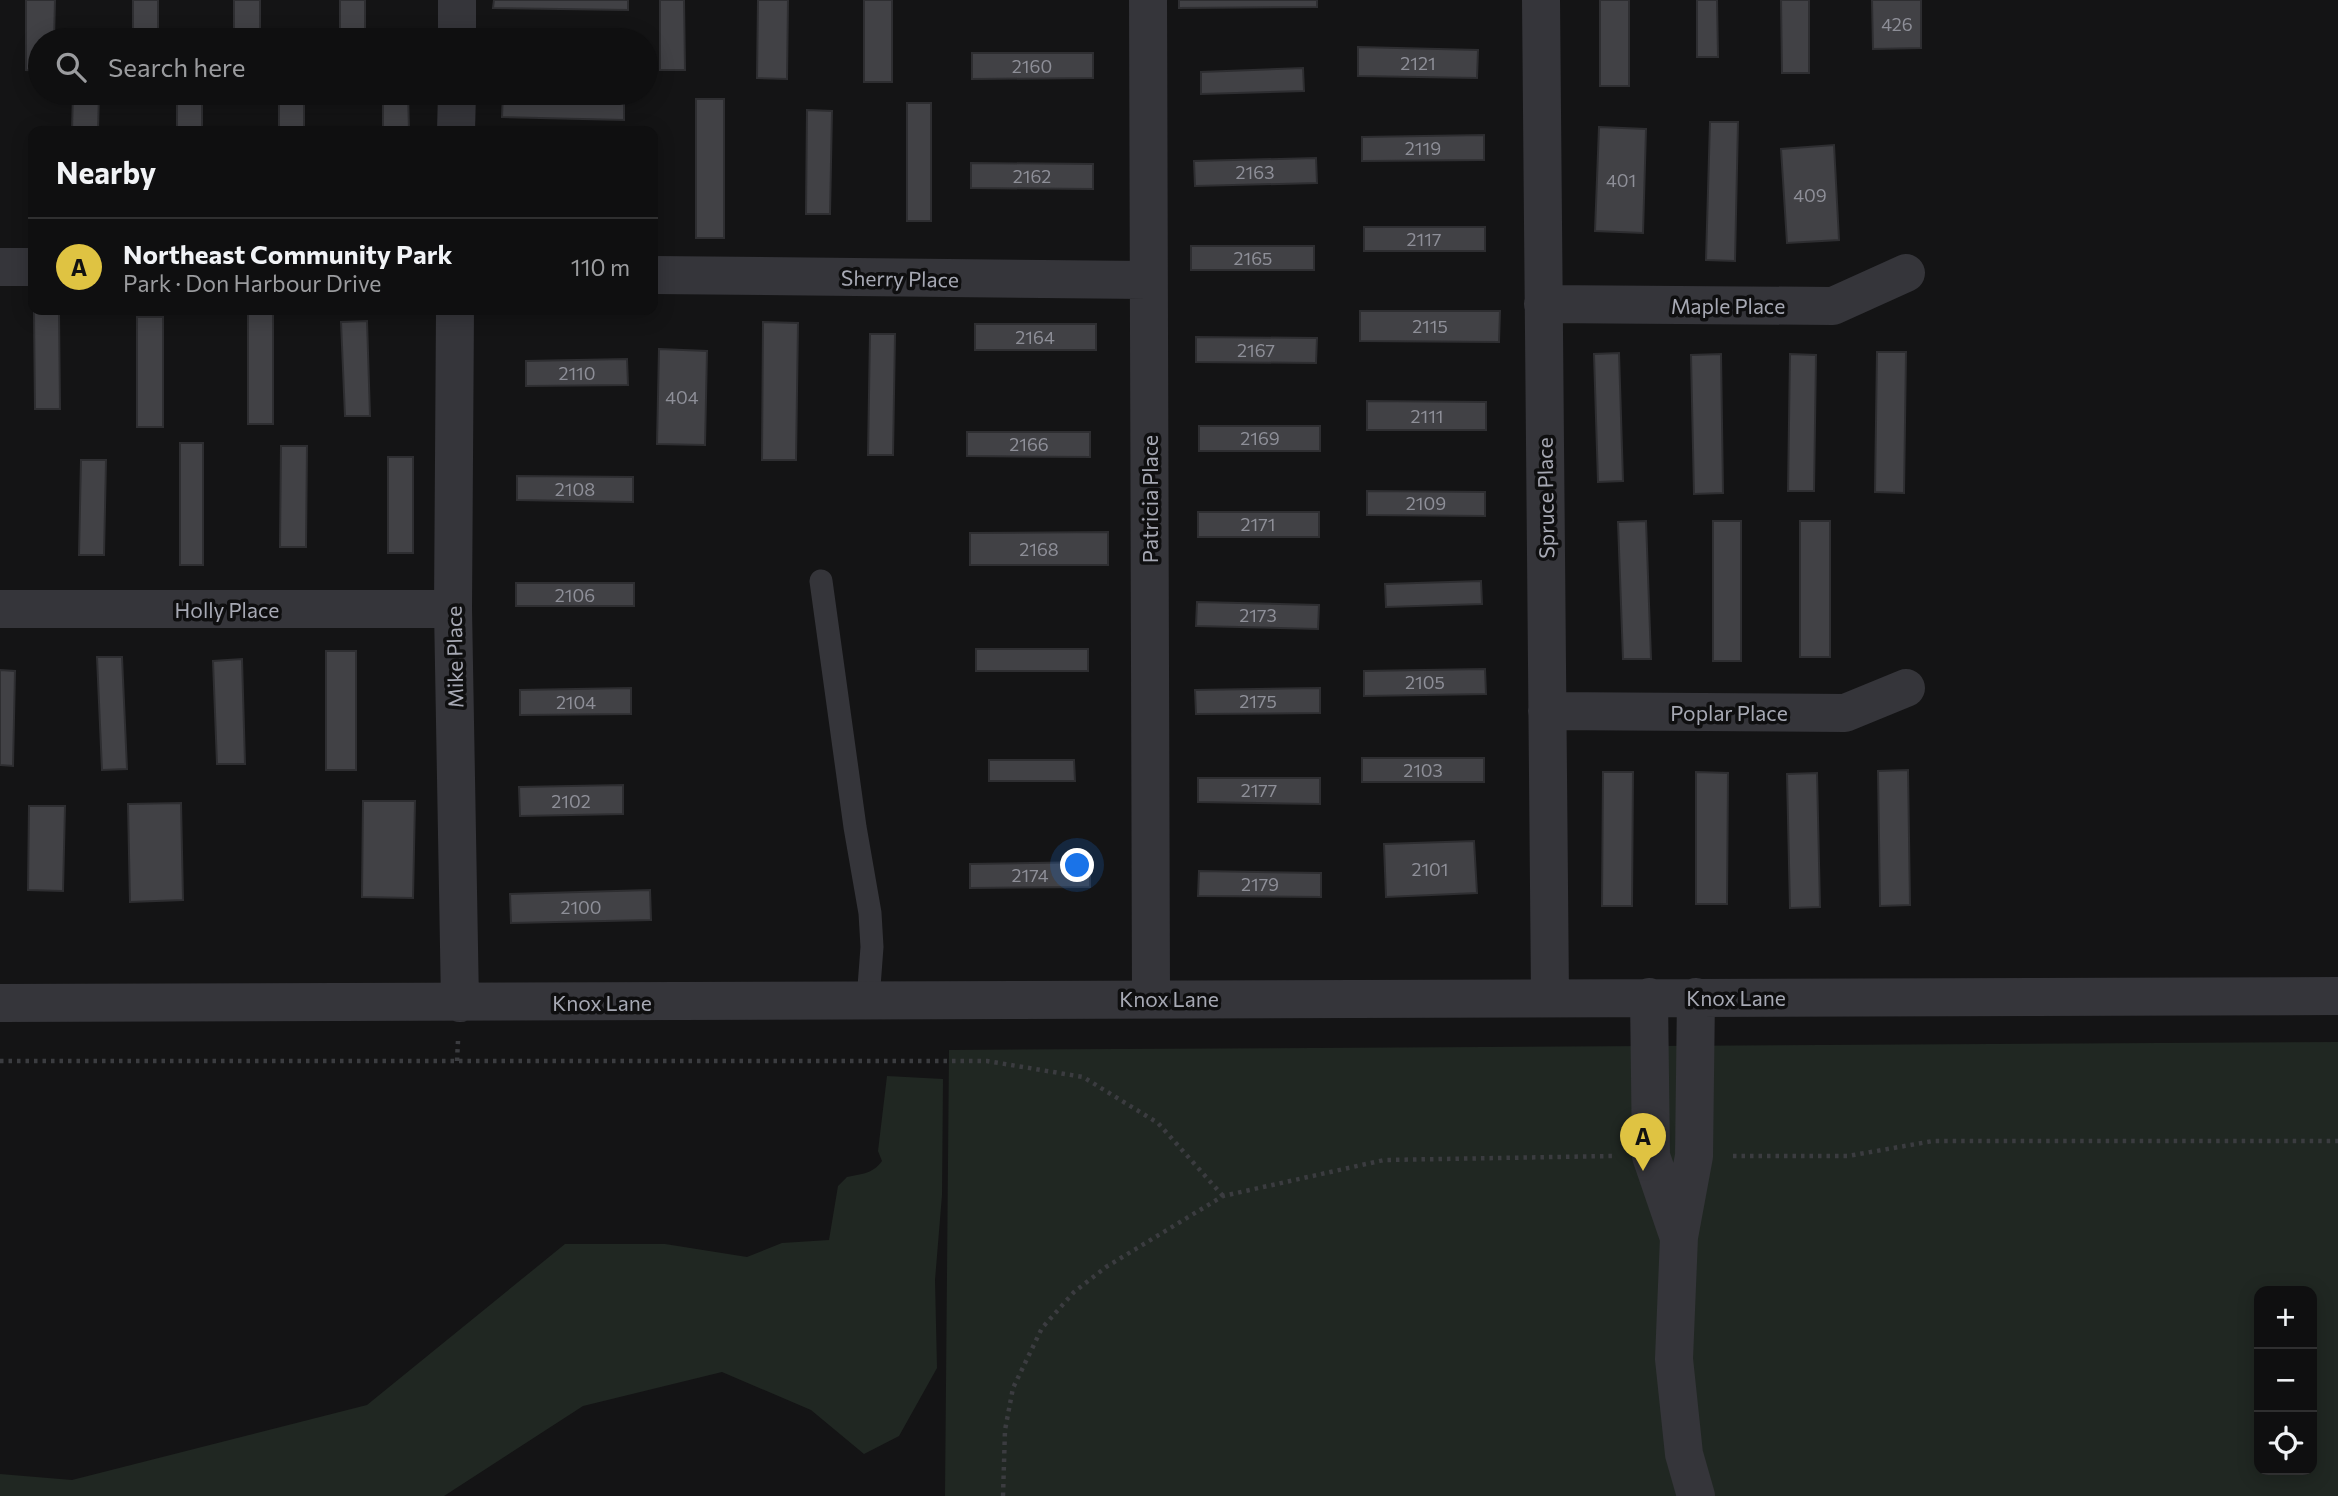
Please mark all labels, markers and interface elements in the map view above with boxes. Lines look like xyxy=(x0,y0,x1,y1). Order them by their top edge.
house number: 426 xyxy=(1881,13,1913,35)
search box xyxy=(28,28,658,105)
icon: search xyxy=(52,48,90,86)
text: Search here xyxy=(108,51,246,82)
house number: 2121 xyxy=(1400,52,1436,74)
house number: 2160 xyxy=(1012,55,1052,77)
house number: 2119 xyxy=(1405,137,1441,159)
text: Nearby xyxy=(56,153,156,190)
house number: 2163 xyxy=(1236,161,1274,183)
house number: 2162 xyxy=(1013,165,1051,187)
house number: 401 xyxy=(1606,169,1636,191)
house number: 409 xyxy=(1793,184,1827,206)
house number: 2117 xyxy=(1407,228,1441,250)
text: Northeast Community Park xyxy=(123,238,452,269)
house number: 2165 xyxy=(1234,247,1272,269)
text: A xyxy=(71,253,87,281)
text: 110 m xyxy=(571,253,630,281)
street label: Sherry Place xyxy=(841,264,959,292)
text: Park · Don Harbour Drive xyxy=(123,269,381,297)
street label: Maple Place xyxy=(1671,293,1785,318)
house number: 2115 xyxy=(1412,315,1448,337)
house number: 2164 xyxy=(1015,326,1055,348)
house number: 2167 xyxy=(1237,339,1275,361)
house number: 2110 xyxy=(558,362,596,384)
house number: 404 xyxy=(665,386,699,408)
house number: 2111 xyxy=(1410,405,1444,427)
house number: 2169 xyxy=(1240,427,1280,449)
house number: 2166 xyxy=(1009,433,1049,455)
street label: Patricia Place xyxy=(1137,435,1162,563)
street label: Spruce Place xyxy=(1531,437,1559,559)
house number: 2108 xyxy=(555,478,595,500)
house number: 2109 xyxy=(1406,492,1446,514)
house number: 2171 xyxy=(1241,513,1275,535)
house number: 2168 xyxy=(1019,538,1059,560)
house number: 2106 xyxy=(555,584,595,606)
street label: Holly Place xyxy=(175,597,279,622)
house number: 2173 xyxy=(1239,604,1277,626)
street label: Mike Place xyxy=(441,606,467,708)
house number: 2105 xyxy=(1405,671,1445,693)
house number: 2175 xyxy=(1239,690,1277,712)
house number: 2104 xyxy=(556,691,596,713)
street label: Poplar Place xyxy=(1670,700,1788,725)
house number: 2103 xyxy=(1403,759,1443,781)
house number: 2177 xyxy=(1241,779,1277,801)
house number: 2102 xyxy=(551,790,591,812)
your location xyxy=(1060,848,1094,882)
house number: 2101 xyxy=(1411,858,1449,880)
house number: 2174 xyxy=(1012,864,1049,886)
house number: 2179 xyxy=(1241,873,1279,895)
house number: 2100 xyxy=(560,896,602,918)
street label: Knox Lane xyxy=(1686,985,1786,1010)
street label: Knox Lane xyxy=(1119,986,1219,1011)
street label: Knox Lane xyxy=(552,990,652,1015)
pin: A xyxy=(1620,1113,1666,1171)
map controls xyxy=(2254,1286,2317,1475)
button: + xyxy=(2254,1286,2317,1349)
button: − xyxy=(2254,1349,2317,1412)
button: locate xyxy=(2254,1412,2317,1475)

